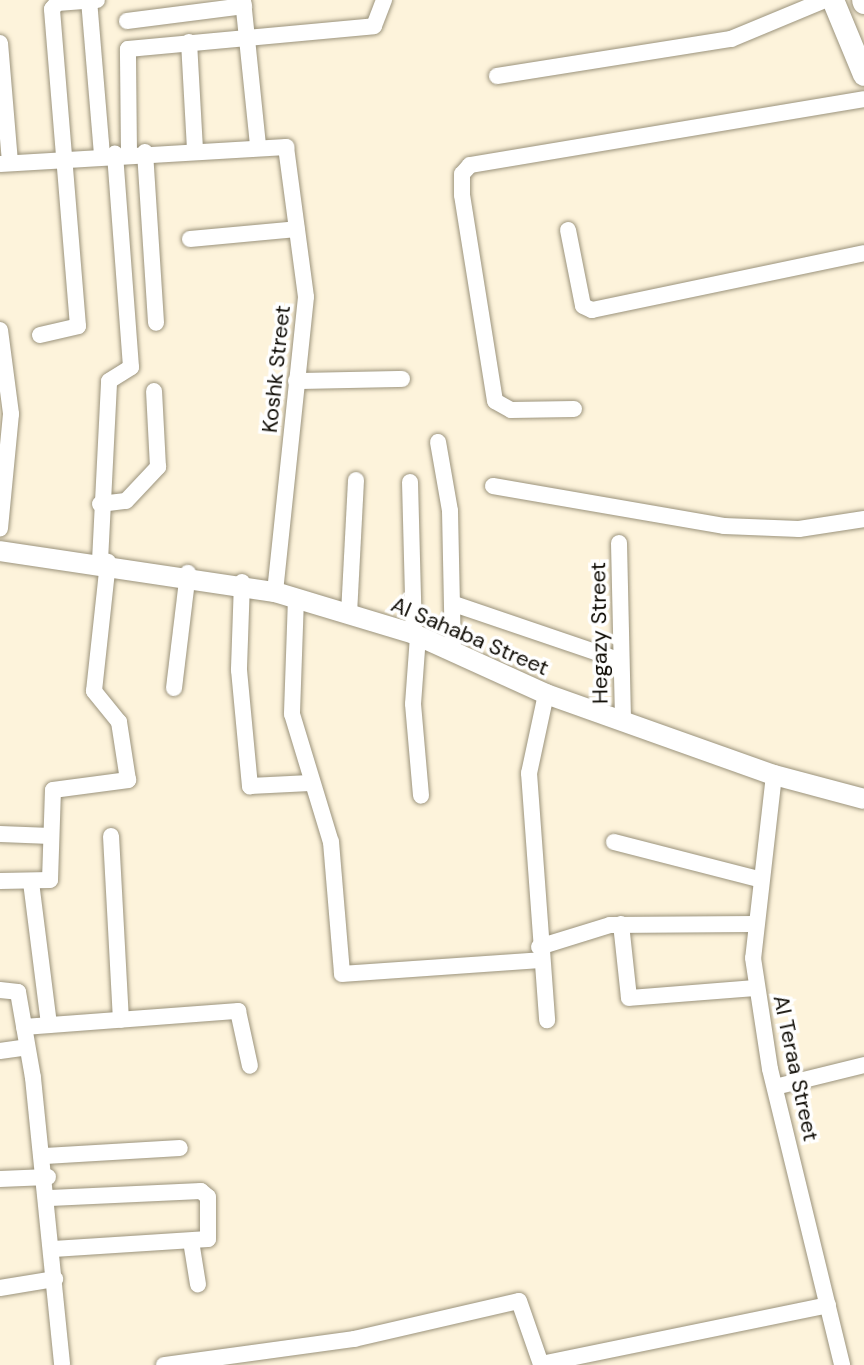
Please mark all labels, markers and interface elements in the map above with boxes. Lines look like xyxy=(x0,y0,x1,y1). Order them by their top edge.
street label: Koshk Street xyxy=(256,304,296,434)
street label: Hegazy Street xyxy=(585,562,613,704)
street label: Al Sahaba Street xyxy=(387,591,553,681)
street label: Al Teraa Street xyxy=(768,993,824,1143)

